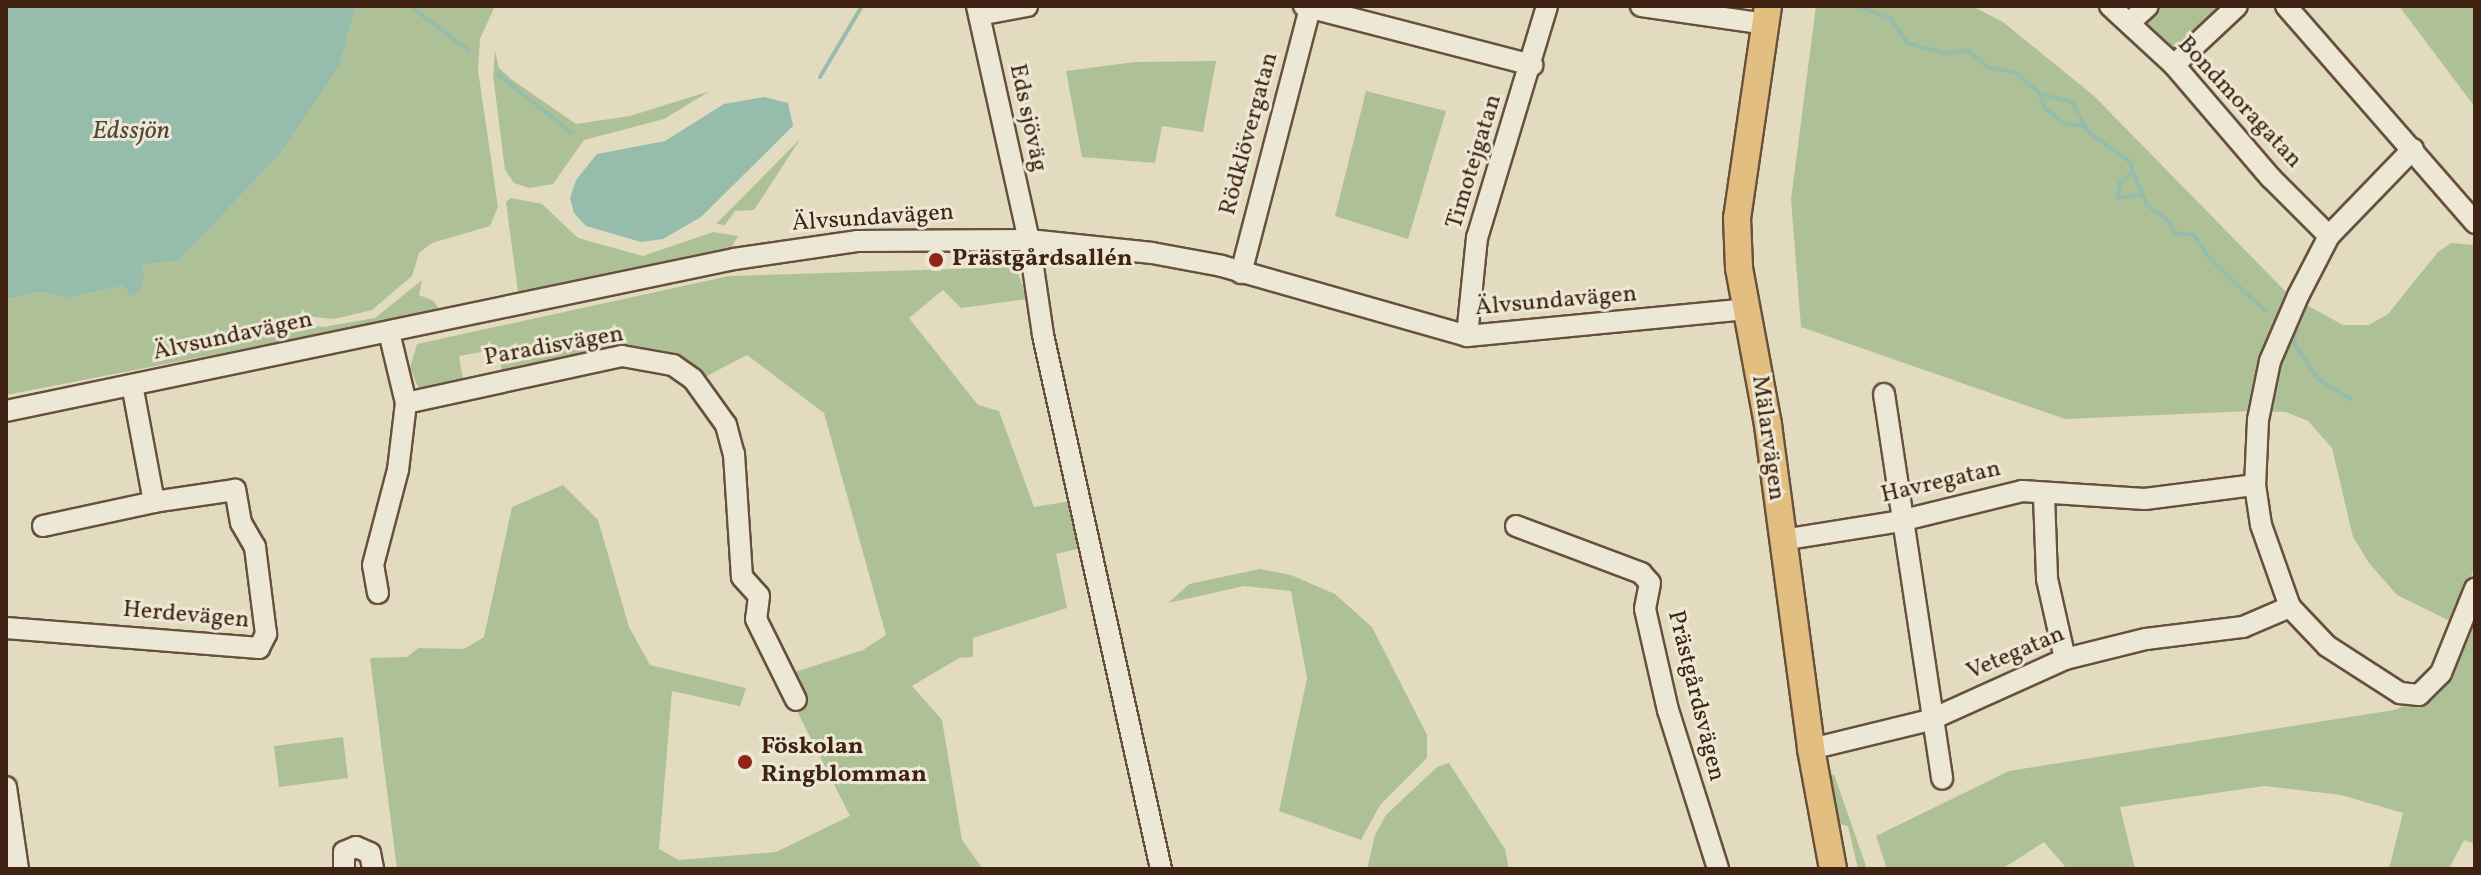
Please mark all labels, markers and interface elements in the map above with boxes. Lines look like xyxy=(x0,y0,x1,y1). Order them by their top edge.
street label: Bondmoragatan xyxy=(2170,31,2308,175)
street label: Rödklövergatan xyxy=(1214,49,1286,219)
street label: Eds sjöväg xyxy=(1002,61,1052,175)
street label: Timotejgatan xyxy=(1441,91,1509,233)
water label: Edssjön xyxy=(92,116,170,148)
street label: Älvsundavägen xyxy=(791,199,955,239)
place label: Prästgårdsallén xyxy=(952,246,1133,274)
marker: Prästgårdsallén xyxy=(927,251,945,269)
street label: Älvsundavägen xyxy=(1474,281,1638,323)
street label: Älvsundavägen xyxy=(151,306,315,368)
street label: Paradisvägen xyxy=(482,321,626,373)
street label: Mälarvägen xyxy=(1744,374,1790,502)
street label: Havregatan xyxy=(1878,455,2004,511)
street label: Herdevägen xyxy=(122,596,250,636)
street label: Prästgårdsvägen xyxy=(1660,608,1730,784)
street label: Vetegatan xyxy=(1963,620,2069,688)
place label: Föskolan Ringblomman xyxy=(761,734,927,790)
marker: Föskolan Ringblomman xyxy=(736,753,754,771)

